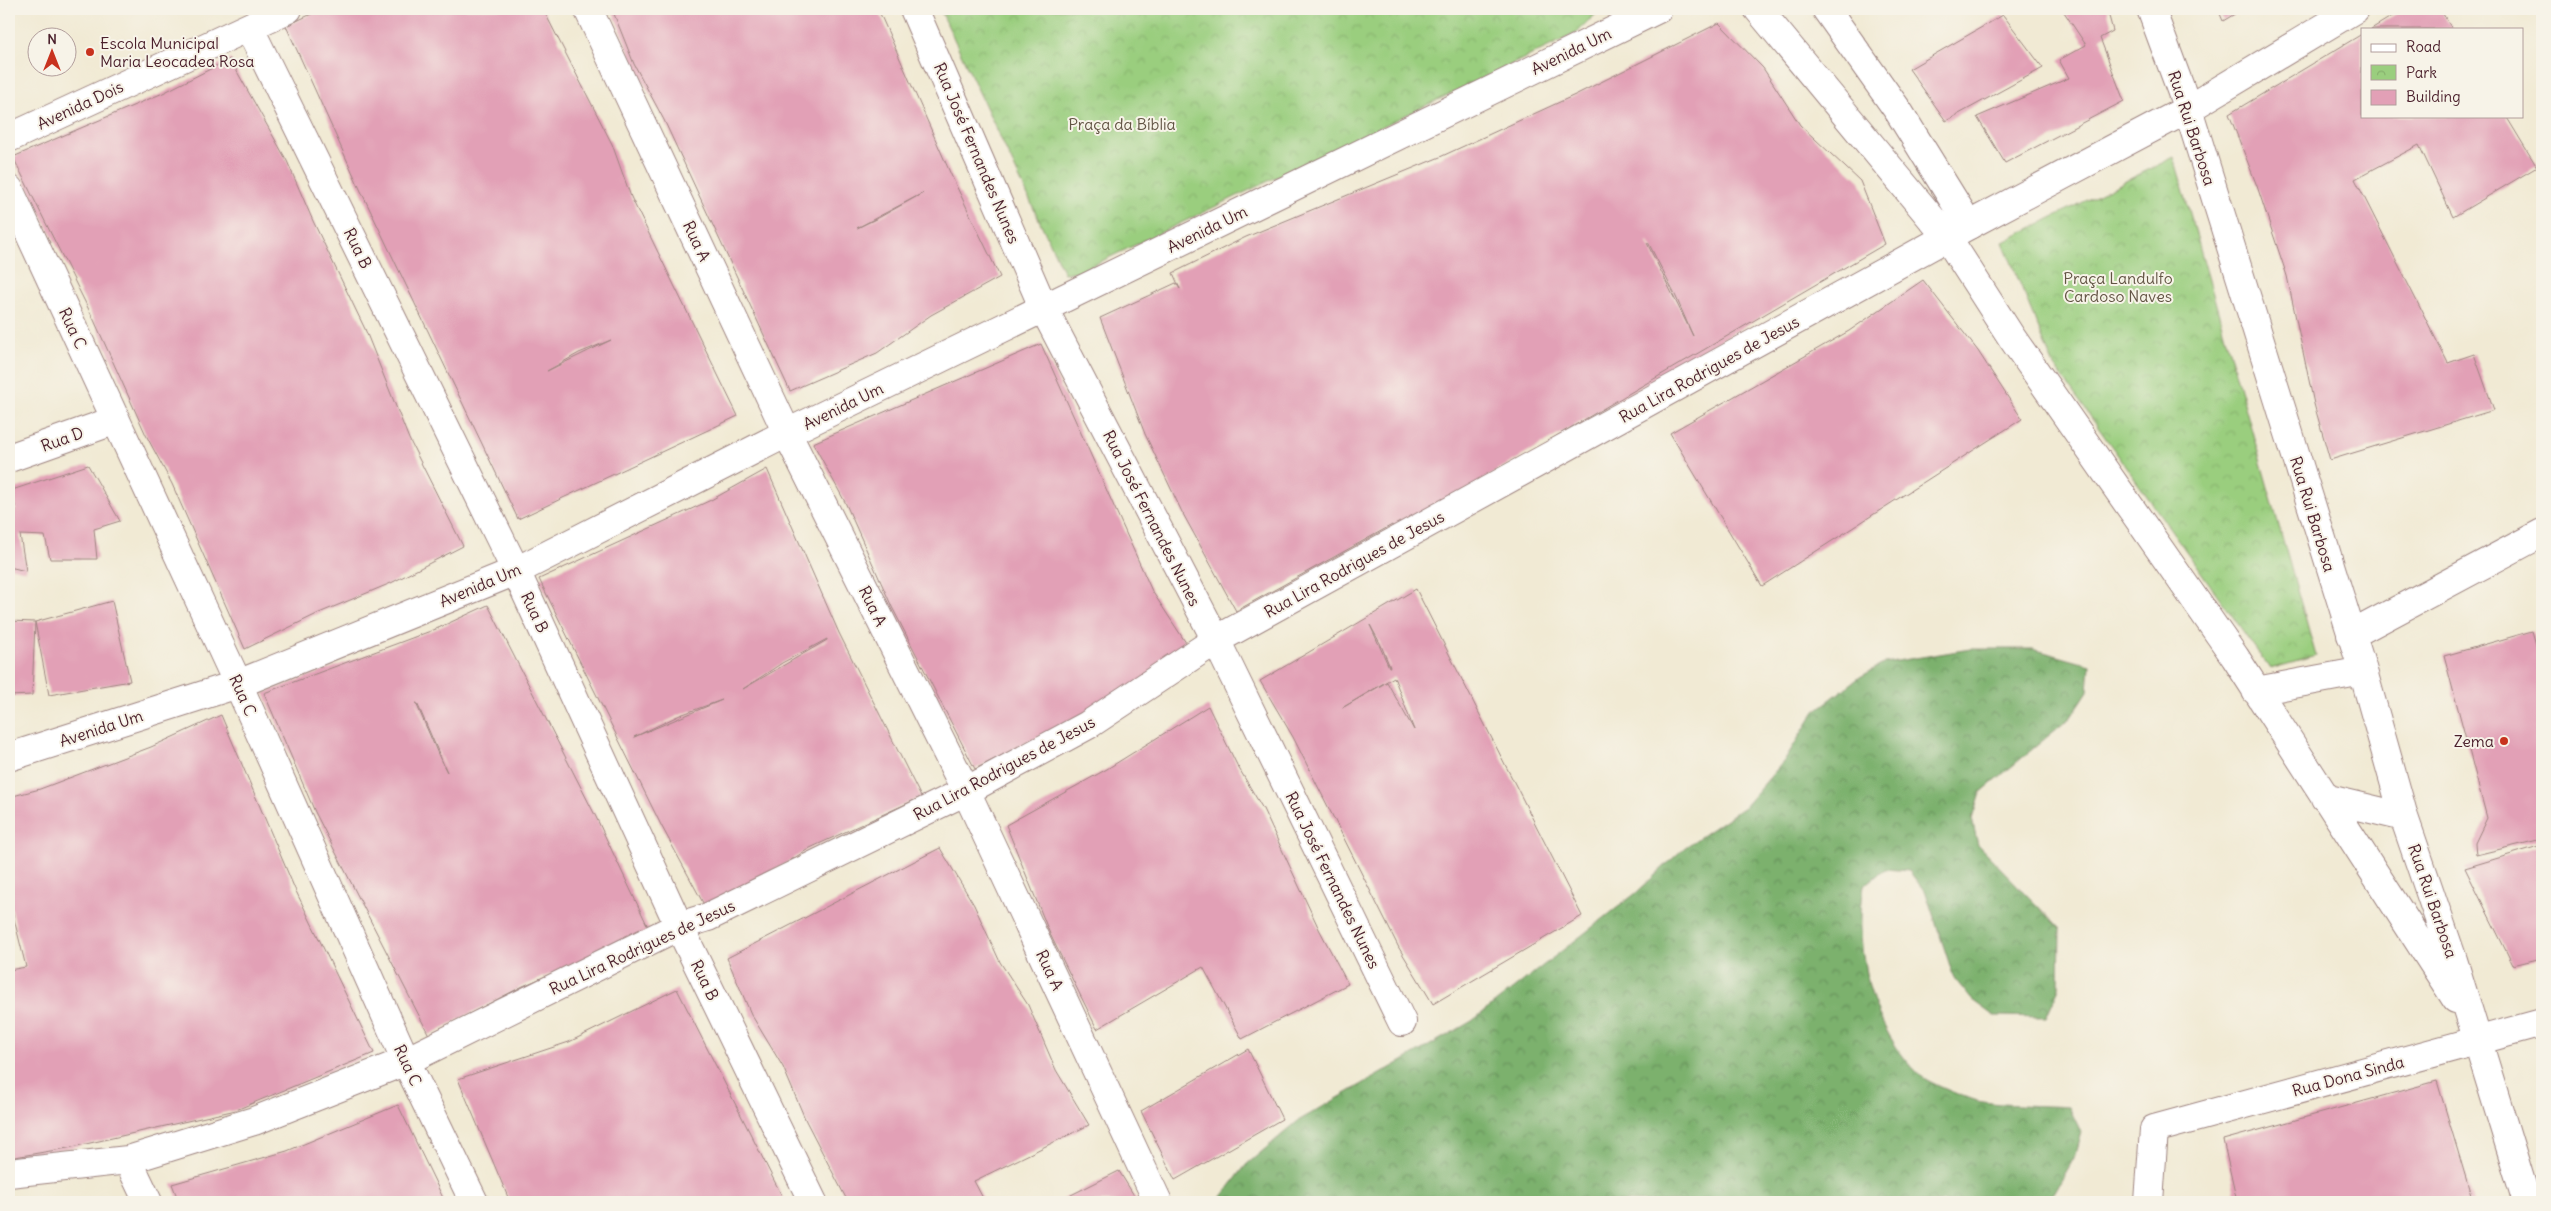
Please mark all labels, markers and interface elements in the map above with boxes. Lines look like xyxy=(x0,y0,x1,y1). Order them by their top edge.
street label: Avenida Um xyxy=(1528,23,1614,79)
north arrow xyxy=(28,28,78,78)
legend xyxy=(2361,28,2524,118)
text: N xyxy=(47,30,57,48)
place label: Escola Municipal Maria Leocadea Rosa xyxy=(100,33,254,71)
text: Road xyxy=(2406,37,2441,56)
marker: Escola Municipal Maria Leocadea Rosa xyxy=(84,46,96,58)
street label: Rua José Fernandes Nunes xyxy=(930,60,1024,246)
text: Park xyxy=(2406,63,2437,82)
street label: Rua Rui Barbosa xyxy=(2164,68,2220,188)
street label: Avenida Dois xyxy=(34,76,126,134)
text: Building xyxy=(2406,87,2461,106)
park label: Praça da Bíblia xyxy=(1068,114,1176,134)
street label: Avenida Um xyxy=(1164,201,1250,257)
street label: Rua A xyxy=(679,217,715,265)
street label: Rua B xyxy=(340,224,376,272)
park label: Praça Landulfo Cardoso Naves xyxy=(2063,268,2173,306)
street label: Rua C xyxy=(55,304,91,352)
street label: Rua Lira Rodrigues de Jesus xyxy=(1615,311,1803,427)
street label: Avenida Um xyxy=(800,378,886,434)
street label: Rua D xyxy=(38,422,86,456)
street label: Rua José Fernandes Nunes xyxy=(1099,427,1205,609)
street label: Rua Rui Barbosa xyxy=(2286,454,2340,574)
street label: Rua Lira Rodrigues de Jesus xyxy=(1260,506,1448,622)
street label: Avenida Um xyxy=(436,559,524,611)
street label: Rua A xyxy=(855,582,891,630)
street label: Rua B xyxy=(517,588,553,636)
street label: Rua C xyxy=(225,671,261,719)
street label: Avenida Um xyxy=(57,705,145,751)
street label: Rua Lira Rodrigues de Jesus xyxy=(910,712,1098,824)
place label: Zema xyxy=(2454,731,2494,751)
marker: Zema xyxy=(2498,735,2510,747)
street label: Rua José Fernandes Nunes xyxy=(1281,788,1385,972)
street label: Rua Rui Barbosa xyxy=(2404,841,2462,961)
street label: Rua Lira Rodrigues de Jesus xyxy=(546,895,738,999)
street label: Rua A xyxy=(1032,946,1068,994)
street label: Rua B xyxy=(687,956,723,1004)
street label: Rua C xyxy=(390,1041,426,1089)
street label: Rua Dona Sinda xyxy=(2290,1051,2406,1101)

